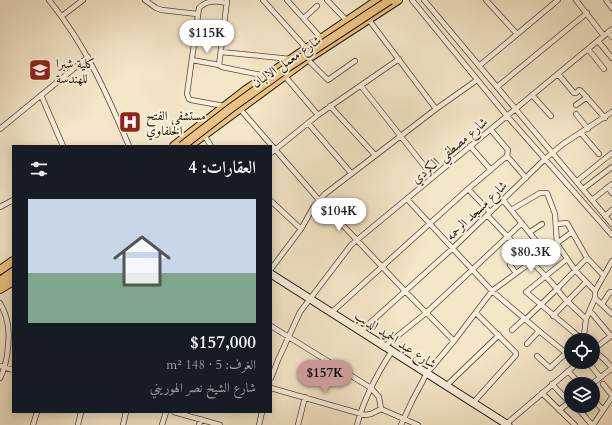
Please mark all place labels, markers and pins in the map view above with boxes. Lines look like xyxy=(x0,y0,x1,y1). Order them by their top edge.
pin: $115K xyxy=(179,20,235,54)
place label: كلية شبرا للهندسة xyxy=(56,55,95,88)
school or university icon: كلية شبرا للهندسة xyxy=(27,57,53,83)
place label: مستشفي الفتح الخلفاوي xyxy=(146,107,206,141)
hospital icon: مستشفي الفتح الخلفاوي xyxy=(117,109,143,135)
pin: $104K xyxy=(311,198,367,232)
pin: $80.3K xyxy=(498,239,564,273)
pin: $157K xyxy=(297,360,353,394)

